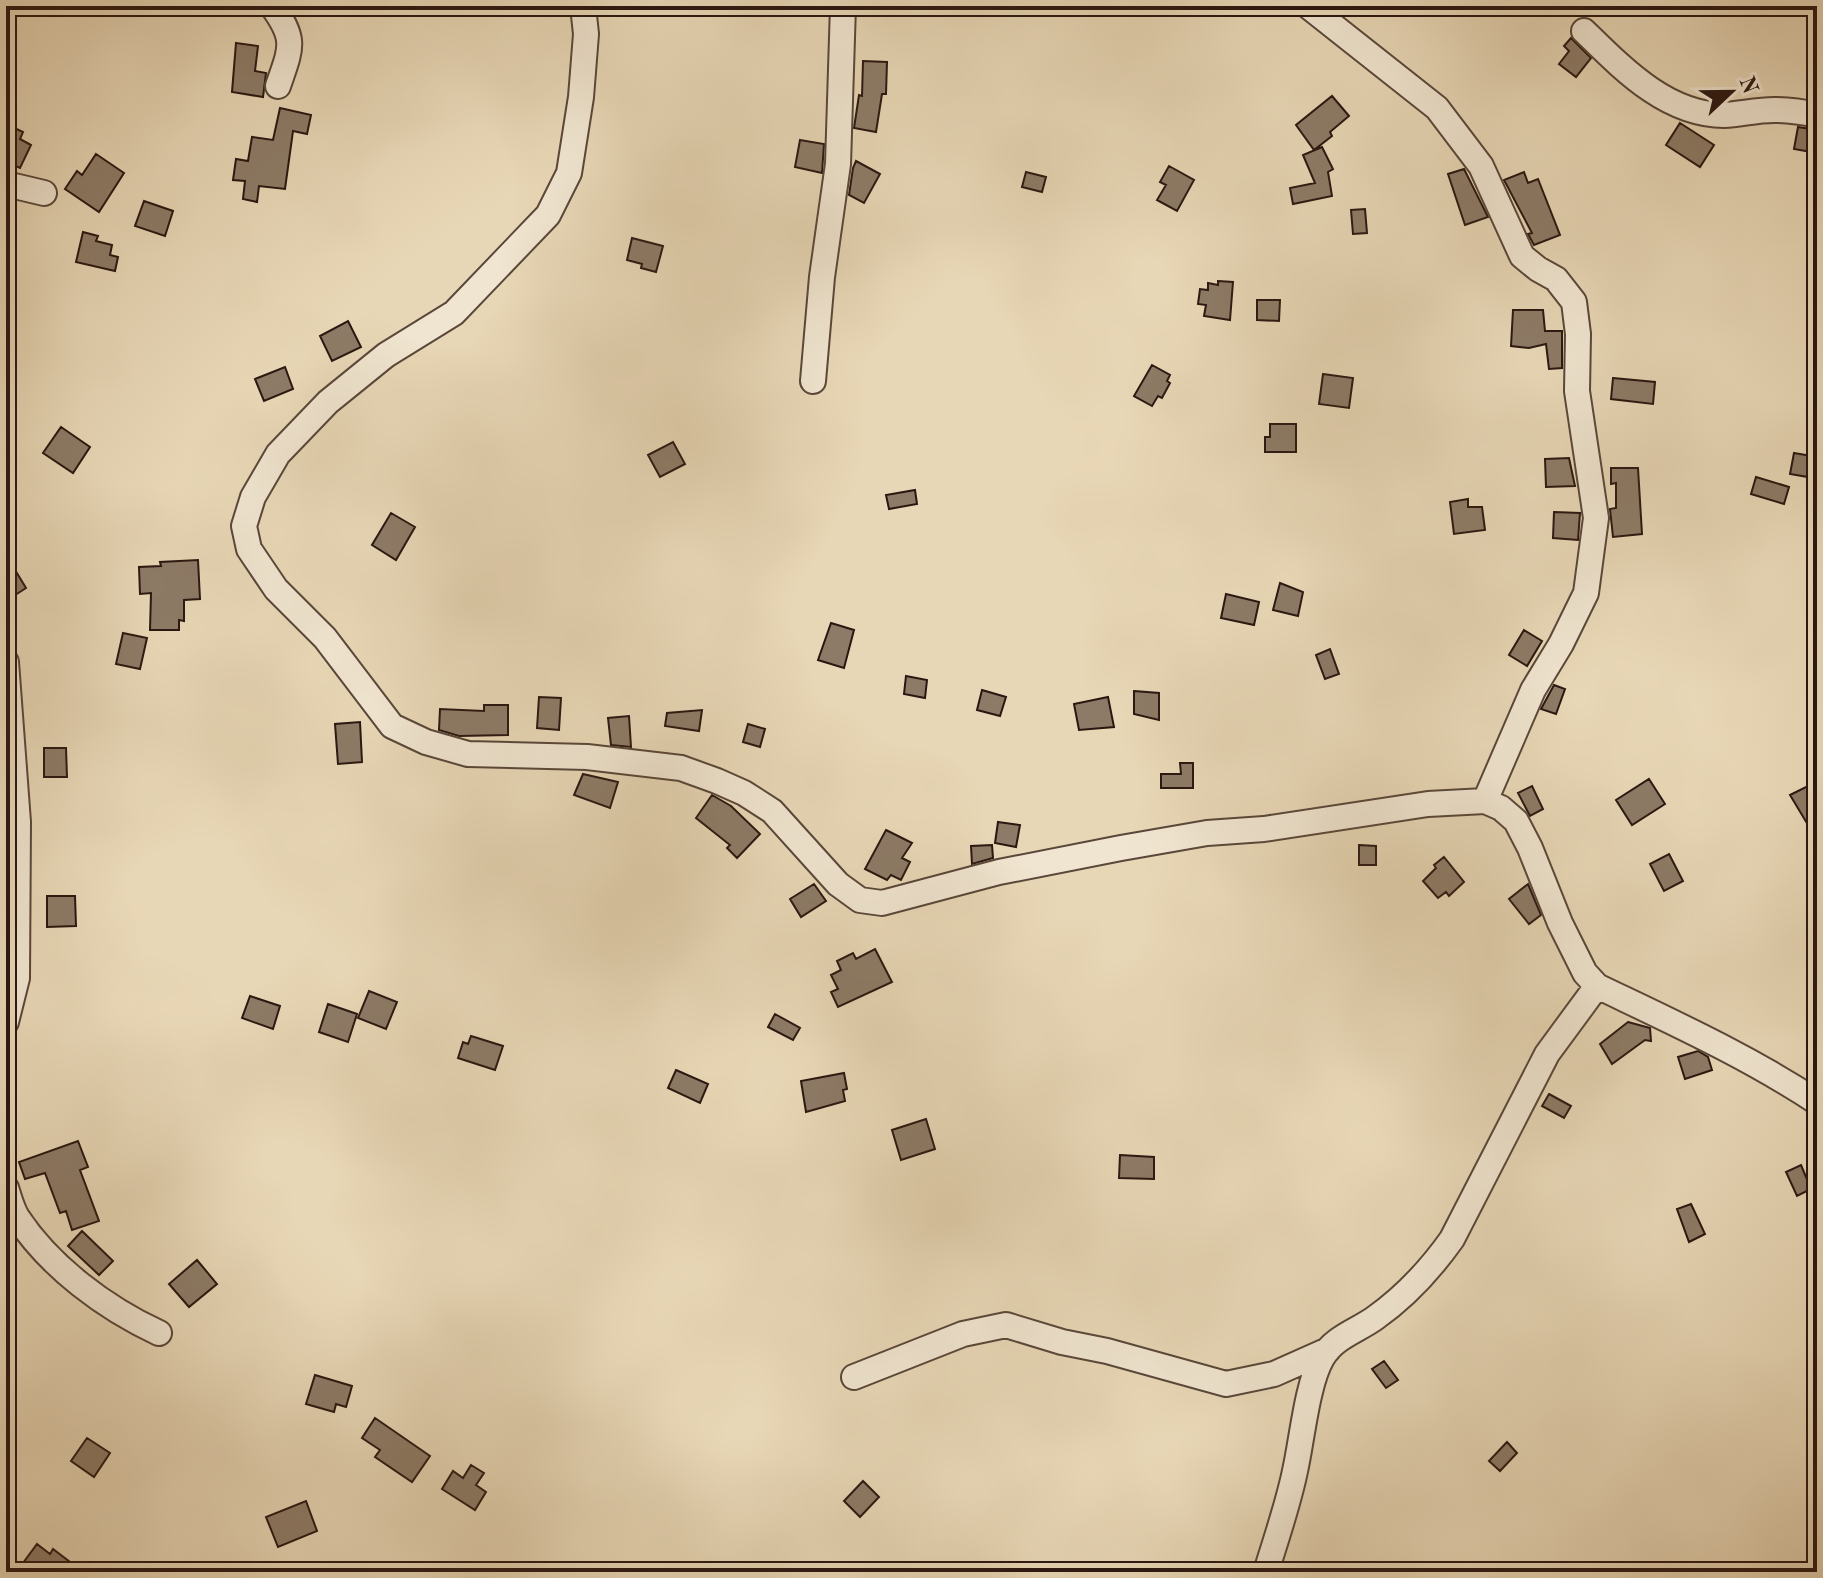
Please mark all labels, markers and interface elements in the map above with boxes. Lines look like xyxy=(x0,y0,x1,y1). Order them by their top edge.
north arrow xyxy=(1691,52,1771,132)
text: N xyxy=(1734,73,1761,97)

